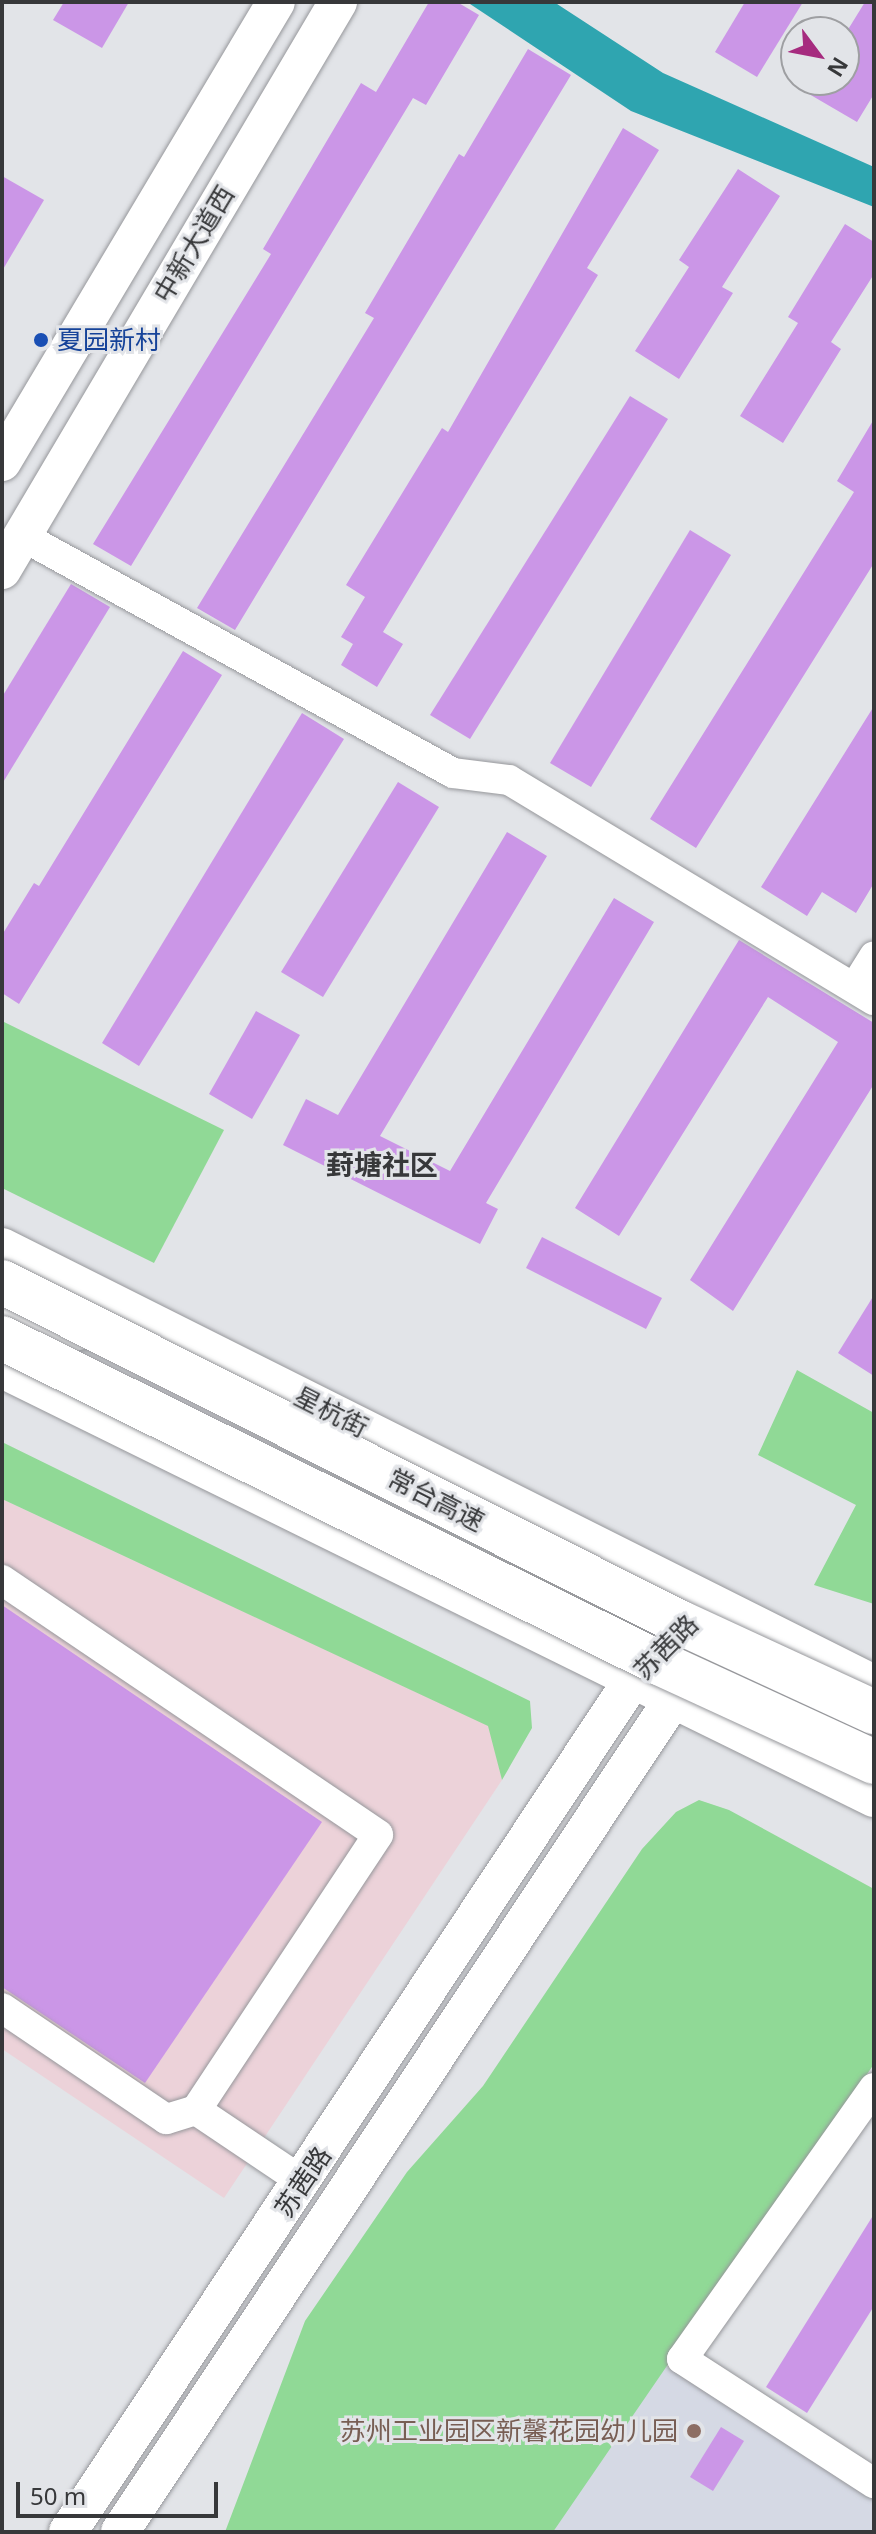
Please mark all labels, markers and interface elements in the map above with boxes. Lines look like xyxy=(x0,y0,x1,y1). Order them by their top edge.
north arrow xyxy=(780,16,860,96)
text: N xyxy=(821,52,856,83)
street label: 中新大道西 xyxy=(147,180,241,308)
place label: 夏园新村 xyxy=(57,324,161,356)
marker: 夏园新村 xyxy=(32,331,50,349)
district label: 葑塘社区 xyxy=(326,1147,438,1181)
street label: 星杭街 xyxy=(289,1380,373,1444)
street label: 常台高速 xyxy=(383,1462,489,1538)
street label: 苏茜路 xyxy=(627,1608,705,1686)
street label: 苏茜路 xyxy=(268,2141,338,2223)
place label: 苏州工业园区新馨花园幼儿园 xyxy=(340,2415,678,2447)
marker: 苏州工业园区新馨花园幼儿园 xyxy=(685,2422,703,2440)
scale bar xyxy=(20,2466,222,2516)
text: 50 m xyxy=(30,2479,86,2512)

